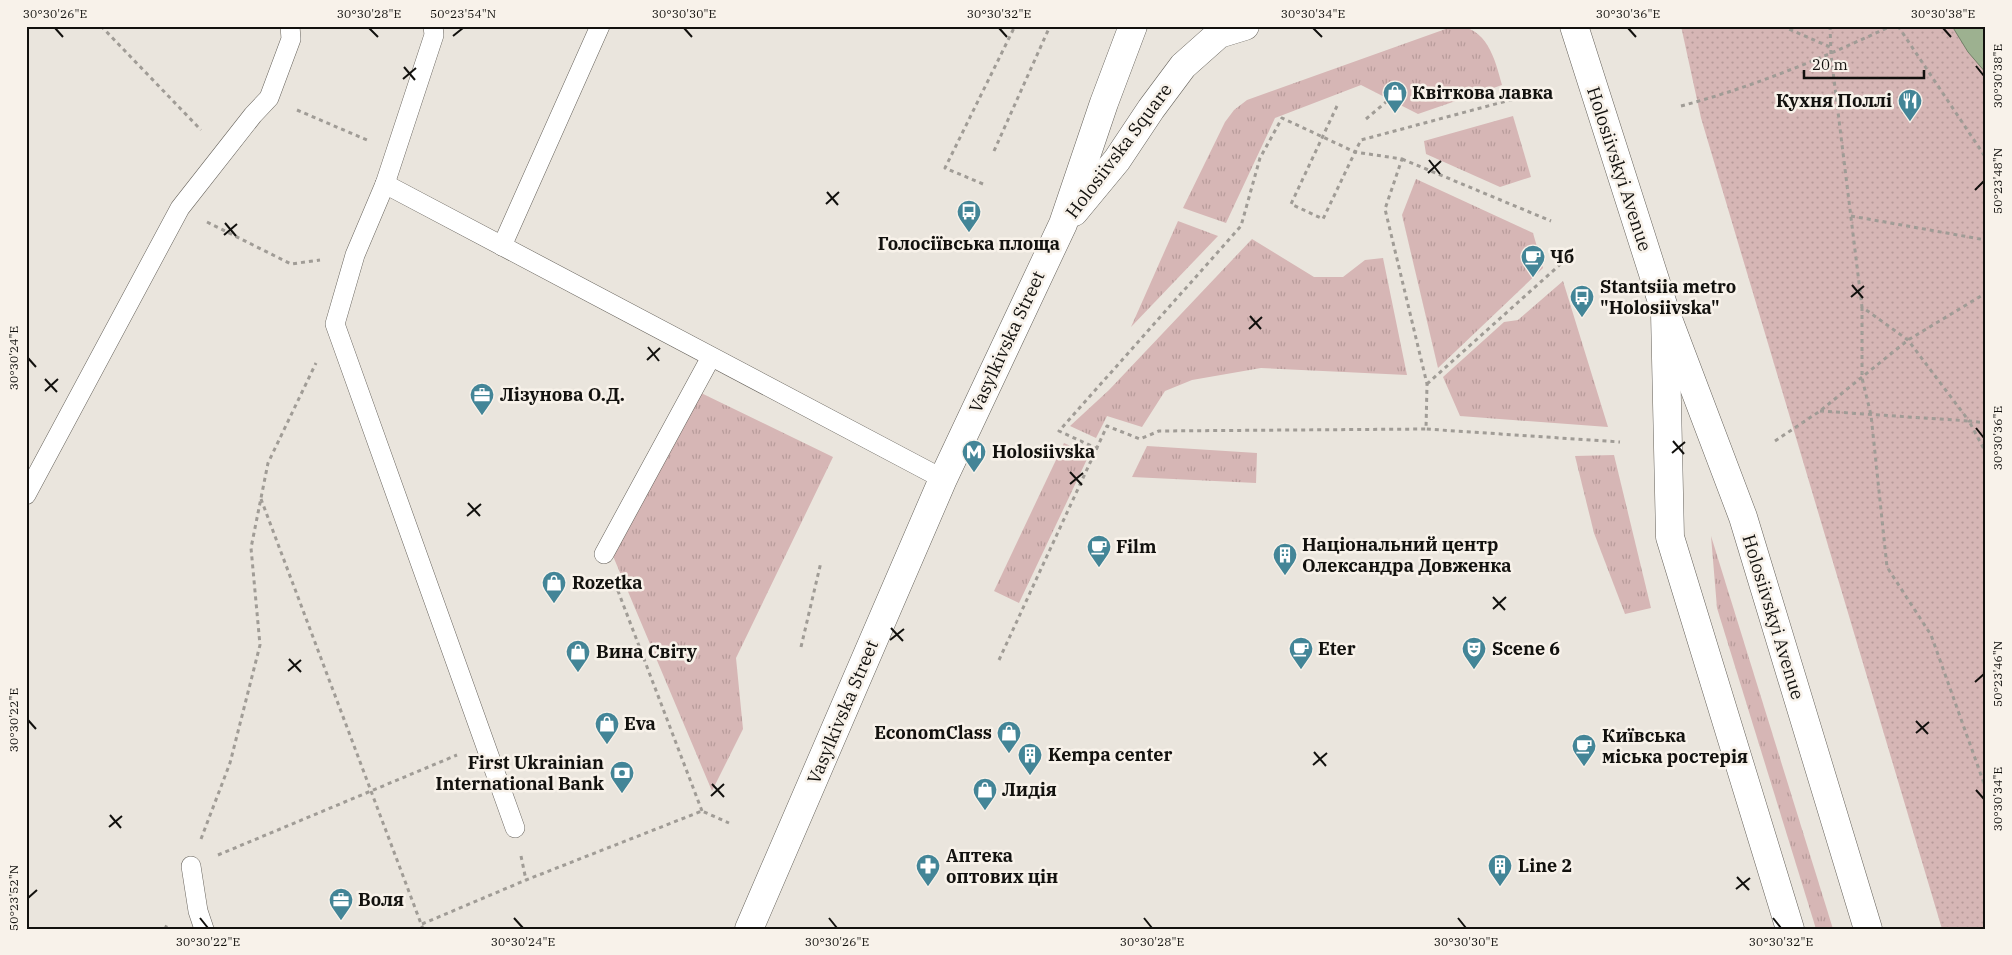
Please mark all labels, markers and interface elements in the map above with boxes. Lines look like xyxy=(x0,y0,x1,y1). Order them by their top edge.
text: 30°30'26"E xyxy=(23,6,87,21)
text: 30°30'28"E xyxy=(337,6,401,21)
text: 50°23'54"N xyxy=(430,6,496,21)
text: 30°30'30"E xyxy=(652,6,716,21)
text: 30°30'32"E xyxy=(967,6,1031,21)
text: 30°30'34"E xyxy=(1281,6,1345,21)
text: 30°30'36"E xyxy=(1596,6,1660,21)
text: 30°30'38"E xyxy=(1911,6,1975,21)
text: 30°30'38"E xyxy=(1990,44,2005,108)
scale bar xyxy=(1804,48,1924,80)
text: 20 m xyxy=(1812,55,1848,74)
street label: Holosiivska Square xyxy=(1060,79,1177,223)
shop icon: Квіткова лавка xyxy=(1382,80,1408,114)
place label: Квіткова лавка xyxy=(1412,81,1553,104)
street label: Holosiivskyi Avenue xyxy=(1582,84,1657,254)
restaurant icon: Кухня Поллі xyxy=(1897,88,1923,122)
place label: Кухня Поллі xyxy=(1776,89,1892,112)
text: 50°23'48"N xyxy=(1990,148,2005,214)
bus stop icon: Голосіївська площа xyxy=(956,199,982,233)
place label: Голосіївська площа xyxy=(878,232,1060,255)
cafe icon: Чб xyxy=(1520,244,1546,278)
place label: Чб xyxy=(1550,245,1574,268)
street label: Vasylkivska Street xyxy=(964,267,1050,416)
place label: Stantsiia metro "Holosiivska" xyxy=(1600,275,1736,319)
bus stop icon: Stantsiia metro "Holosiivska" xyxy=(1569,284,1595,318)
text: 30°30'24"E xyxy=(6,326,21,390)
office icon: Лізунова О.Д. xyxy=(469,382,495,416)
place label: Лізунова О.Д. xyxy=(500,383,625,406)
text: 30°30'36"E xyxy=(1990,406,2005,470)
metro station icon: Holosiivska xyxy=(961,439,987,473)
place label: Holosiivska xyxy=(992,440,1095,463)
street label: Holosiivskyi Avenue xyxy=(1737,531,1810,702)
place label: Національний центр Олександра Довженка xyxy=(1302,533,1512,577)
cafe icon: Film xyxy=(1086,534,1112,568)
place label: Film xyxy=(1116,535,1157,558)
building icon: Національний центр Олександра Довженка xyxy=(1272,542,1298,576)
shop icon: Rozetka xyxy=(541,570,567,604)
place label: Rozetka xyxy=(572,571,643,594)
street label: Vasylkivska Street xyxy=(802,636,883,787)
cafe icon: Eter xyxy=(1288,636,1314,670)
theatre icon: Scene 6 xyxy=(1461,636,1487,670)
place label: Eter xyxy=(1318,637,1356,660)
place label: Scene 6 xyxy=(1492,637,1560,660)
shop icon: Вина Світу xyxy=(565,639,591,673)
place label: Вина Світу xyxy=(596,640,698,663)
text: 50°23'46"N xyxy=(1990,641,2005,707)
text: 30°30'22"E xyxy=(6,688,21,752)
shop icon: Eva xyxy=(594,711,620,745)
place label: Eva xyxy=(624,712,656,735)
shop icon: EconomClass xyxy=(996,720,1022,754)
place label: EconomClass xyxy=(874,721,992,744)
place label: Київська міська ростерія xyxy=(1602,724,1748,768)
cafe icon: Київська міська ростерія xyxy=(1571,733,1597,767)
building icon: Kempa center xyxy=(1017,742,1043,776)
place label: Kempa center xyxy=(1048,743,1172,766)
place label: First Ukrainian International Bank xyxy=(436,751,605,795)
bank icon: First Ukrainian International Bank xyxy=(609,760,635,794)
text: 30°30'34"E xyxy=(1990,767,2005,831)
shop icon: Лидія xyxy=(972,777,998,811)
place label: Лидія xyxy=(1002,778,1057,801)
place label: Аптека оптових цін xyxy=(946,844,1058,888)
pharmacy icon: Аптека оптових цін xyxy=(915,853,941,887)
building icon: Line 2 xyxy=(1487,853,1513,887)
place label: Line 2 xyxy=(1518,854,1572,877)
text: 50°23'52"N xyxy=(6,865,21,931)
office icon: Воля xyxy=(328,887,354,921)
place label: Воля xyxy=(358,888,404,911)
text: 30°30'22"E xyxy=(176,934,240,949)
text: 30°30'24"E xyxy=(491,934,555,949)
text: 30°30'26"E xyxy=(805,934,869,949)
text: 30°30'28"E xyxy=(1120,934,1184,949)
text: 30°30'30"E xyxy=(1434,934,1498,949)
text: 30°30'32"E xyxy=(1749,934,1813,949)

